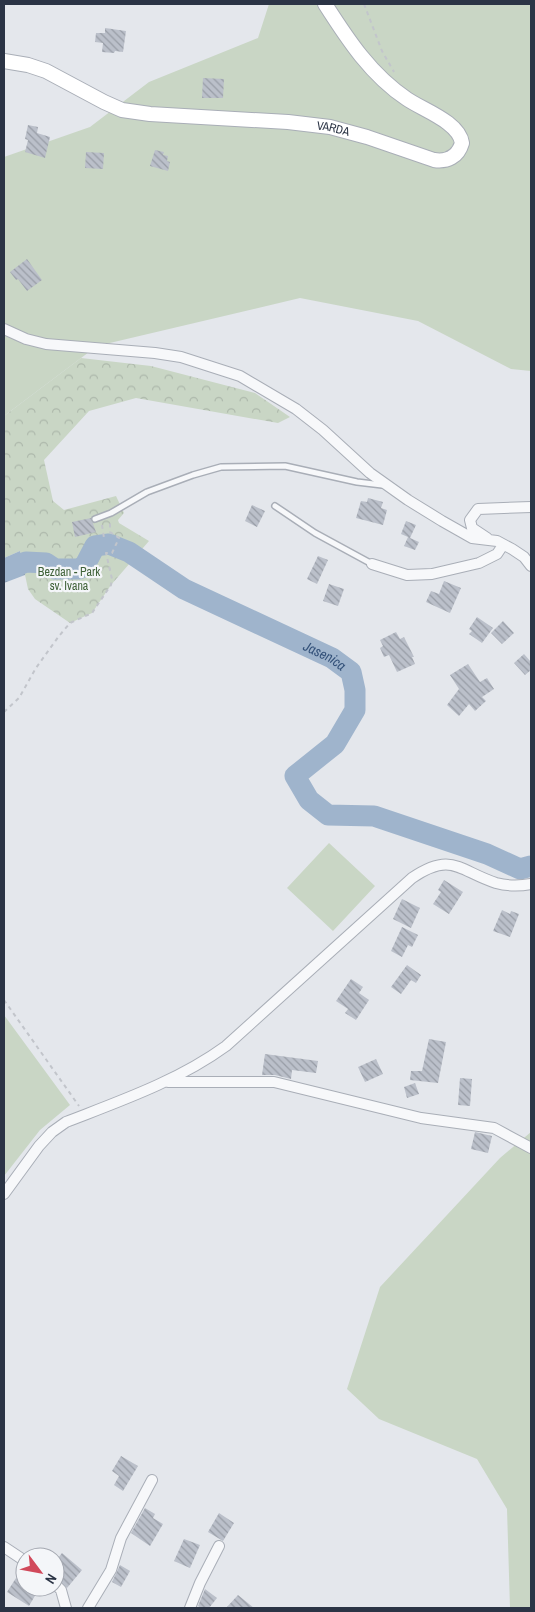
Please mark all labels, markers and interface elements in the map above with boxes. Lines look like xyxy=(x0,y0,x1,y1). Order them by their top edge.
street label: VARDA xyxy=(316,117,352,140)
park label: Bezdan - Park sv. Ivana xyxy=(38,564,100,594)
water label: Jasenica xyxy=(300,637,350,674)
north arrow xyxy=(15,1547,65,1597)
text: N xyxy=(41,1571,61,1587)

